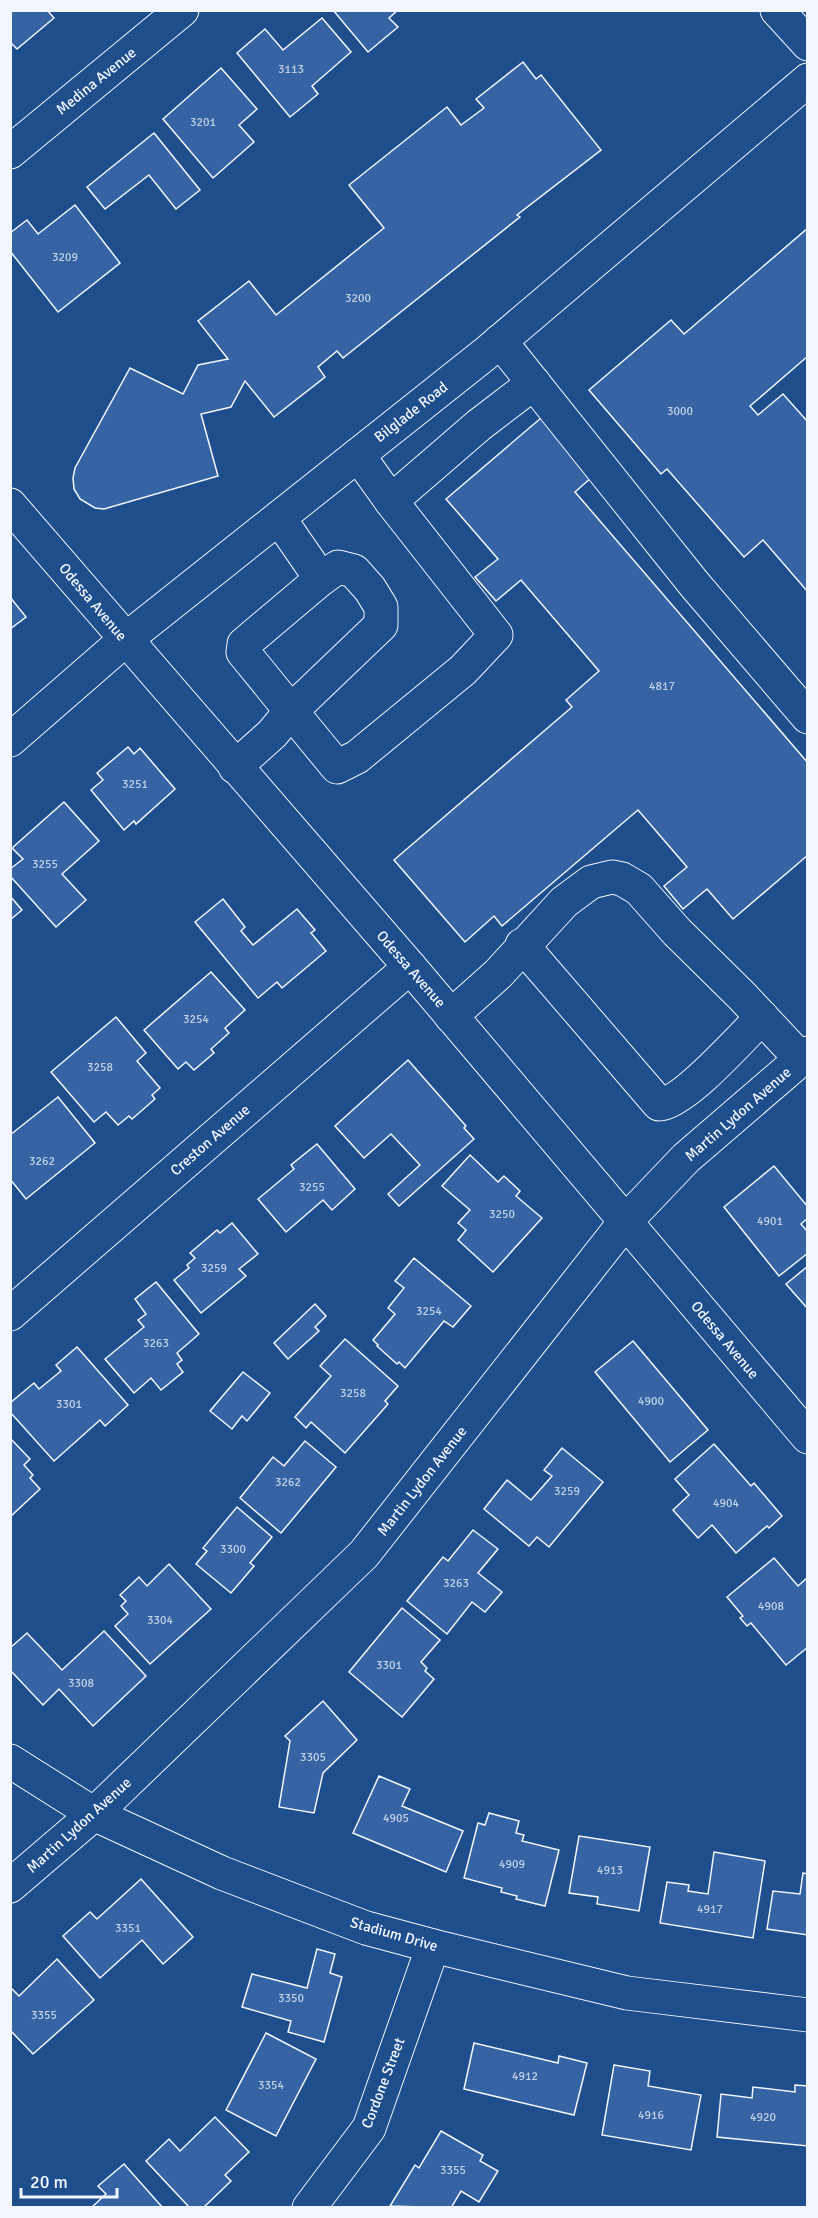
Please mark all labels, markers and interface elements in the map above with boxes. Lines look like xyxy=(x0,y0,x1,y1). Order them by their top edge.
street label: Medina Avenue xyxy=(52,43,140,119)
house number: 3113 xyxy=(278,62,304,77)
house number: 3201 xyxy=(190,115,216,130)
house number: 3209 xyxy=(52,250,78,265)
house number: 3200 xyxy=(345,291,371,306)
street label: Bilglade Road xyxy=(371,378,451,446)
house number: 3000 xyxy=(667,404,693,419)
street label: Odessa Avenue xyxy=(55,559,131,645)
house number: 4817 xyxy=(649,679,675,694)
house number: 3251 xyxy=(122,777,148,792)
house number: 3255 xyxy=(32,857,58,872)
street label: Odessa Avenue xyxy=(373,927,449,1011)
house number: 3254 xyxy=(183,1012,209,1027)
house number: 3258 xyxy=(87,1060,113,1075)
street label: Martin Lydon Avenue xyxy=(681,1063,795,1165)
street label: Creston Avenue xyxy=(166,1101,254,1179)
house number: 3262 xyxy=(29,1154,55,1169)
house number: 3255 xyxy=(299,1180,325,1195)
house number: 3250 xyxy=(489,1207,515,1222)
house number: 4901 xyxy=(757,1214,783,1229)
house number: 3259 xyxy=(201,1261,227,1276)
street label: Odessa Avenue xyxy=(687,1297,763,1383)
house number: 3254 xyxy=(416,1304,442,1319)
house number: 3263 xyxy=(143,1336,169,1351)
house number: 3258 xyxy=(340,1386,366,1401)
house number: 4900 xyxy=(638,1394,664,1409)
house number: 3301 xyxy=(56,1397,82,1412)
street label: Martin Lydon Avenue xyxy=(373,1422,471,1540)
house number: 3262 xyxy=(275,1475,301,1490)
house number: 3259 xyxy=(554,1484,580,1499)
house number: 4904 xyxy=(713,1496,739,1511)
house number: 3300 xyxy=(220,1542,246,1557)
house number: 3263 xyxy=(443,1576,469,1591)
house number: 4908 xyxy=(758,1599,784,1614)
house number: 3304 xyxy=(147,1613,173,1628)
house number: 3301 xyxy=(376,1658,402,1673)
house number: 3308 xyxy=(68,1676,94,1691)
house number: 3305 xyxy=(300,1750,326,1765)
street label: Martin Lydon Avenue xyxy=(23,1773,135,1877)
house number: 4905 xyxy=(383,1811,409,1826)
house number: 4909 xyxy=(499,1857,525,1872)
house number: 4913 xyxy=(597,1863,623,1878)
house number: 4917 xyxy=(697,1902,723,1917)
street label: Stadium Drive xyxy=(348,1913,440,1955)
house number: 3351 xyxy=(115,1921,141,1936)
house number: 3350 xyxy=(278,1991,304,2006)
house number: 3355 xyxy=(31,2008,57,2023)
street label: Cordone Street xyxy=(357,2035,409,2131)
house number: 4912 xyxy=(512,2069,538,2084)
house number: 3354 xyxy=(258,2078,284,2093)
house number: 4916 xyxy=(638,2108,664,2123)
house number: 4920 xyxy=(750,2110,776,2125)
scale bar xyxy=(21,2161,117,2199)
house number: 3355 xyxy=(440,2163,466,2178)
text: 20 m xyxy=(30,2171,68,2193)

